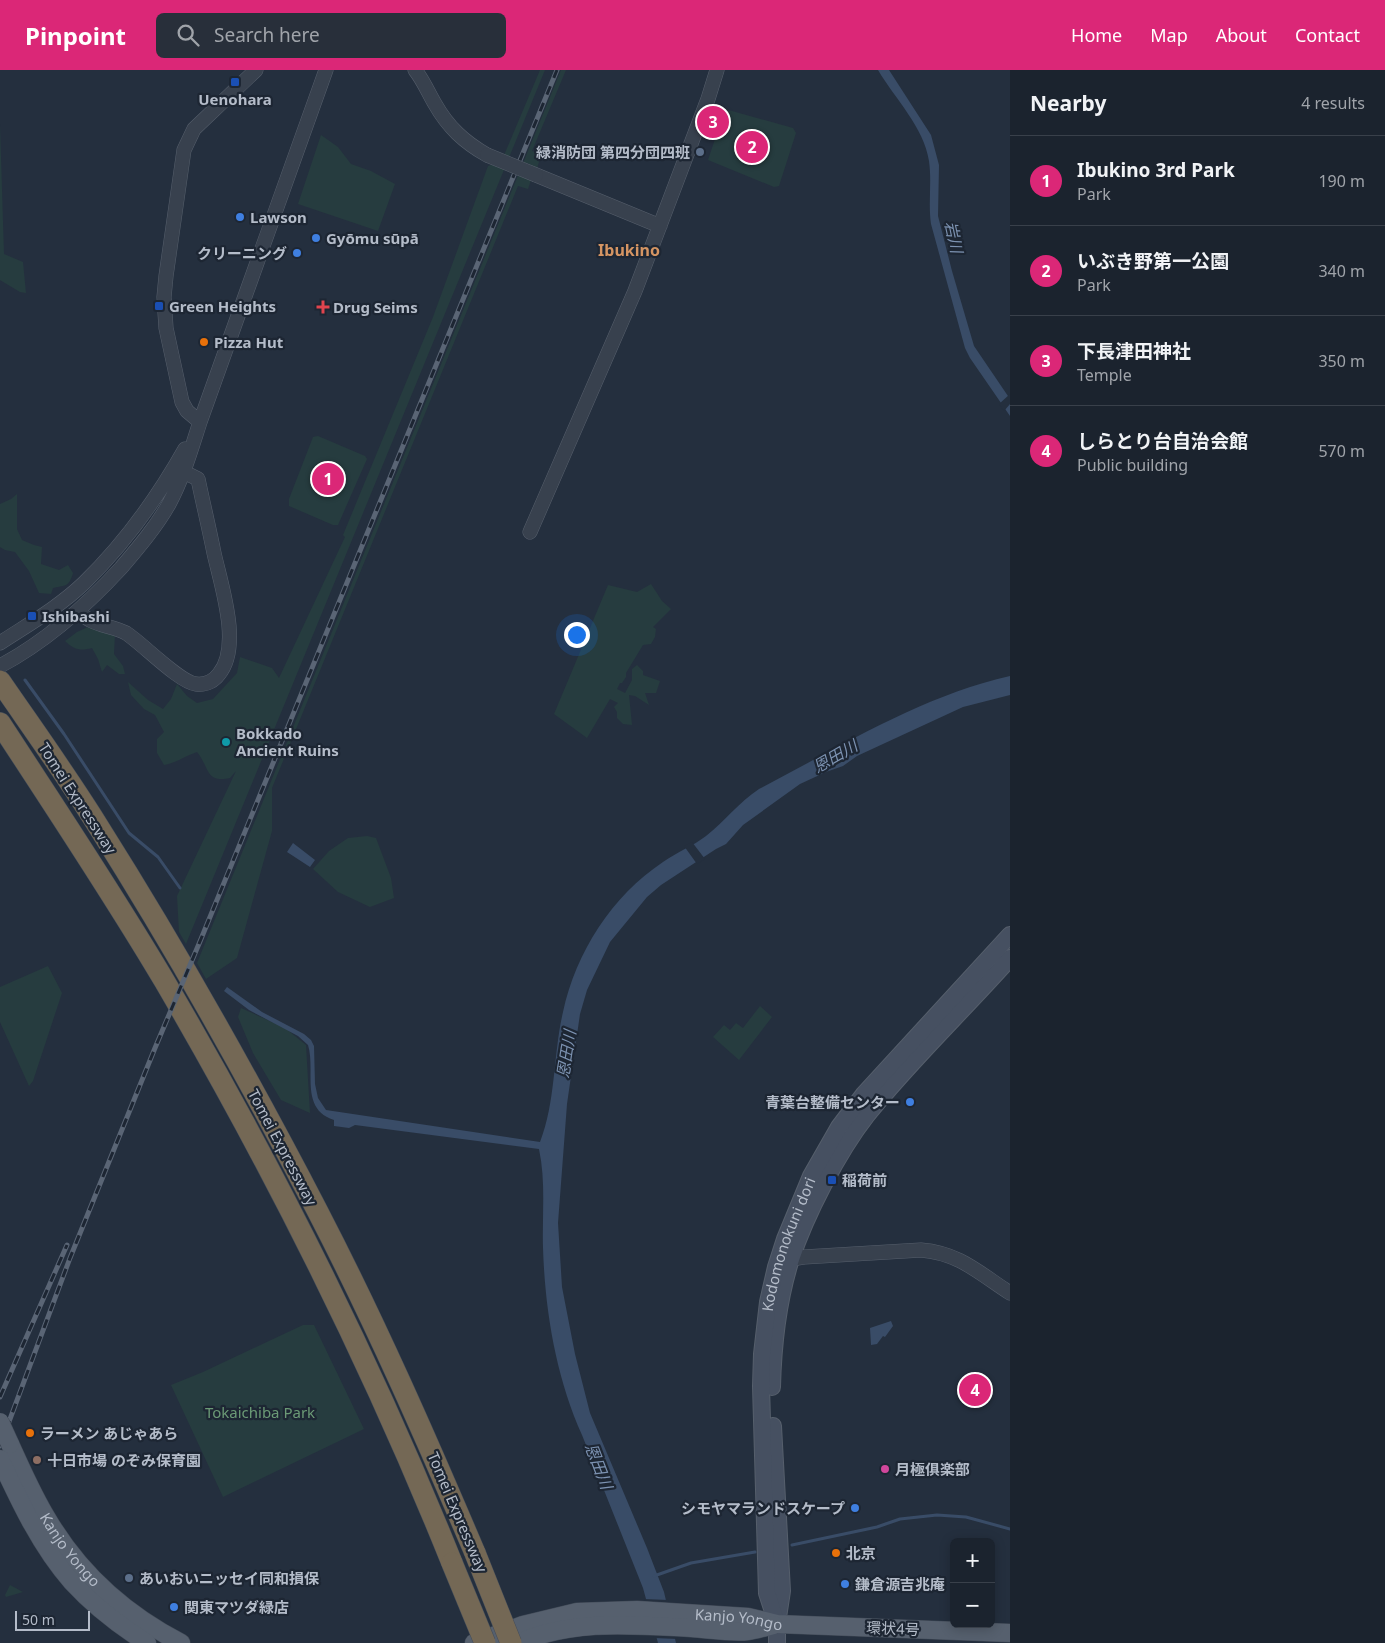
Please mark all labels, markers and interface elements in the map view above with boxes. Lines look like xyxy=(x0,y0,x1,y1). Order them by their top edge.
search box xyxy=(156,13,506,58)
text: Pinpoint xyxy=(25,19,126,52)
icon: search xyxy=(174,21,202,49)
text: Search here xyxy=(214,22,320,48)
text: Home xyxy=(1071,23,1122,47)
text: Map xyxy=(1150,23,1188,47)
text: About xyxy=(1216,23,1267,47)
text: Contact xyxy=(1295,23,1360,47)
marker: Uenohara xyxy=(229,76,241,88)
place label: Uenohara xyxy=(198,89,272,109)
text: Nearby xyxy=(1030,89,1106,117)
text: 4 results xyxy=(1301,92,1365,114)
pin: 3 xyxy=(697,103,729,141)
pin: 2 xyxy=(736,128,768,166)
place label: 緑消防団 第四分団四班 xyxy=(536,142,690,162)
marker: 緑消防団 第四分団四班 xyxy=(694,146,706,158)
text: Ibukino 3rd Park xyxy=(1077,157,1235,183)
text: 1 xyxy=(1041,170,1051,192)
text: 190 m xyxy=(1318,170,1365,192)
text: Park xyxy=(1077,183,1111,205)
place label: Lawson xyxy=(250,207,307,227)
marker: Lawson xyxy=(234,211,246,223)
water label: 岩川 xyxy=(940,219,969,257)
place label: Gyōmu sūpā xyxy=(326,228,419,248)
marker: Gyōmu sūpā xyxy=(310,232,322,244)
district label: Ibukino xyxy=(598,239,660,261)
place label: クリーニング xyxy=(197,243,287,263)
marker: クリーニング xyxy=(291,247,303,259)
text: いぶき野第一公園 xyxy=(1077,248,1229,274)
text: 2 xyxy=(1041,260,1051,282)
text: 340 m xyxy=(1318,260,1365,282)
text: Park xyxy=(1077,274,1111,296)
place label: Green Heights xyxy=(169,296,276,316)
place label: Drug Seims xyxy=(333,297,418,317)
marker: Green Heights xyxy=(153,300,165,312)
marker: Drug Seims xyxy=(317,301,329,313)
place label: Pizza Hut xyxy=(214,332,284,352)
marker: Pizza Hut xyxy=(198,336,210,348)
text: 下長津田神社 xyxy=(1077,338,1191,364)
text: 3 xyxy=(1041,350,1051,372)
text: 350 m xyxy=(1318,350,1365,372)
text: Temple xyxy=(1077,364,1132,386)
text: しらとり台自治会館 xyxy=(1077,428,1248,454)
text: 4 xyxy=(1041,440,1051,462)
text: 570 m xyxy=(1318,440,1365,462)
text: Public building xyxy=(1077,454,1188,476)
pin: 1 xyxy=(312,460,344,498)
place label: Ishibashi xyxy=(42,606,110,626)
marker: Ishibashi xyxy=(26,610,38,622)
your location xyxy=(564,622,590,648)
place label: Bokkado Ancient Ruins xyxy=(236,723,339,760)
water label: 恩田川 xyxy=(809,733,863,778)
marker: Bokkado Ancient Ruins xyxy=(220,736,232,748)
street label: Tomei Expressway xyxy=(35,739,122,858)
water label: 恩田川 xyxy=(551,1027,581,1079)
street label: Tomei Expressway xyxy=(244,1085,322,1209)
place label: 青葉台整備センター xyxy=(765,1092,900,1112)
marker: 青葉台整備センター xyxy=(904,1096,916,1108)
place label: 稲荷前 xyxy=(842,1170,887,1190)
street label: Kodomonokuni dori xyxy=(757,1174,819,1313)
marker: 稲荷前 xyxy=(826,1174,838,1186)
pin: 4 xyxy=(959,1371,991,1409)
park label: Tokaichiba Park xyxy=(205,1402,315,1422)
place label: ラーメン あじゃあら xyxy=(40,1423,178,1443)
marker: ラーメン あじゃあら xyxy=(24,1427,36,1439)
water label: 恩田川 xyxy=(580,1440,619,1494)
street label: Tomei Expressway xyxy=(424,1449,492,1575)
place label: 十日市場 のぞみ保育園 xyxy=(47,1450,201,1470)
marker: 十日市場 のぞみ保育園 xyxy=(31,1454,43,1466)
place label: 月極俱楽部 xyxy=(895,1459,970,1479)
marker: 月極俱楽部 xyxy=(879,1463,891,1475)
place label: シモヤマランドスケープ xyxy=(681,1498,845,1518)
marker: シモヤマランドスケープ xyxy=(849,1502,861,1514)
street label: Kanjo Yongo xyxy=(36,1509,105,1591)
map controls xyxy=(950,1538,995,1628)
button: + xyxy=(950,1538,995,1583)
place label: 北京 xyxy=(846,1543,876,1563)
marker: 北京 xyxy=(830,1547,842,1559)
place label: あいおいニッセイ同和損保 xyxy=(139,1568,320,1588)
marker: あいおいニッセイ同和損保 xyxy=(123,1572,135,1584)
place label: 鎌倉源吉兆庵 xyxy=(854,1574,945,1594)
marker: 鎌倉源吉兆庵 xyxy=(839,1578,851,1590)
button: − xyxy=(950,1583,995,1628)
place label: 関東マツダ緑店 xyxy=(184,1597,289,1617)
marker: 関東マツダ緑店 xyxy=(168,1601,180,1613)
street label: Kanjo Yongo xyxy=(694,1604,783,1634)
scale bar xyxy=(15,1608,90,1631)
text: 50 m xyxy=(22,1610,55,1629)
street label: 環状4号 xyxy=(866,1617,920,1639)

